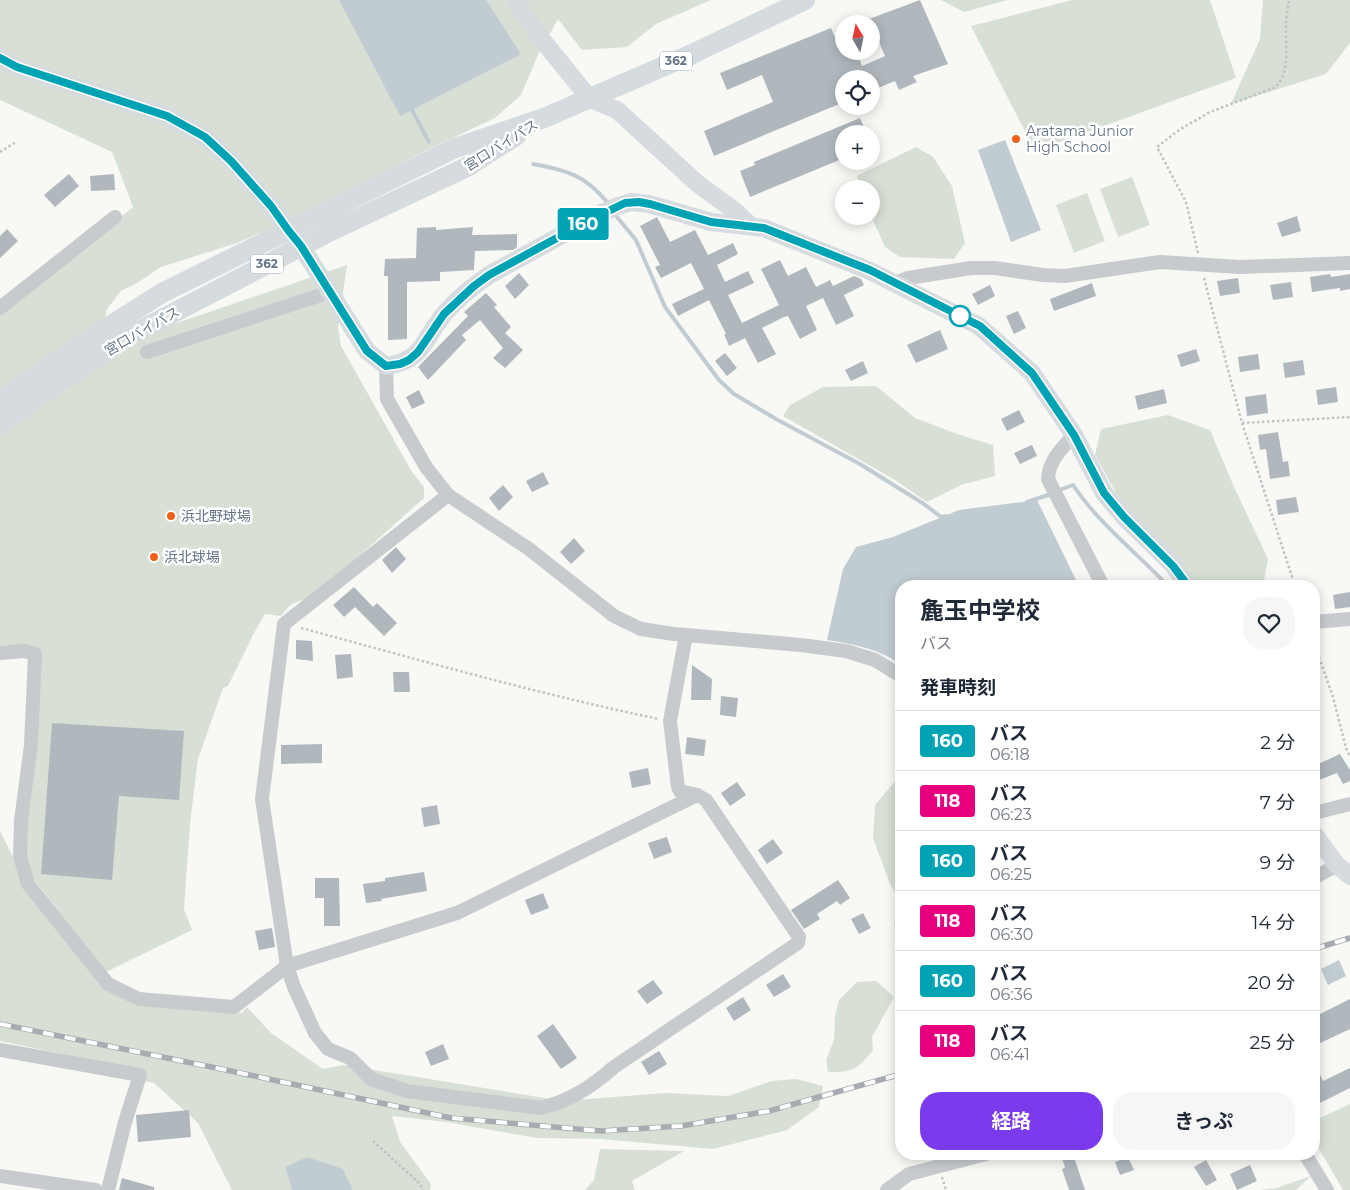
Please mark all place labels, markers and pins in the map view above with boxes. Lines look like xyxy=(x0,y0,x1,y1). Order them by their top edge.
place label: Aratama Junior High School xyxy=(1026,122,1134,156)
marker: Aratama Junior High School xyxy=(1010,133,1022,145)
unlabelled marker xyxy=(949,305,971,327)
place label: 浜北野球場 xyxy=(181,507,251,525)
marker: 浜北野球場 xyxy=(165,510,177,522)
place label: 浜北球場 xyxy=(164,548,220,566)
marker: 浜北球場 xyxy=(148,551,160,563)

